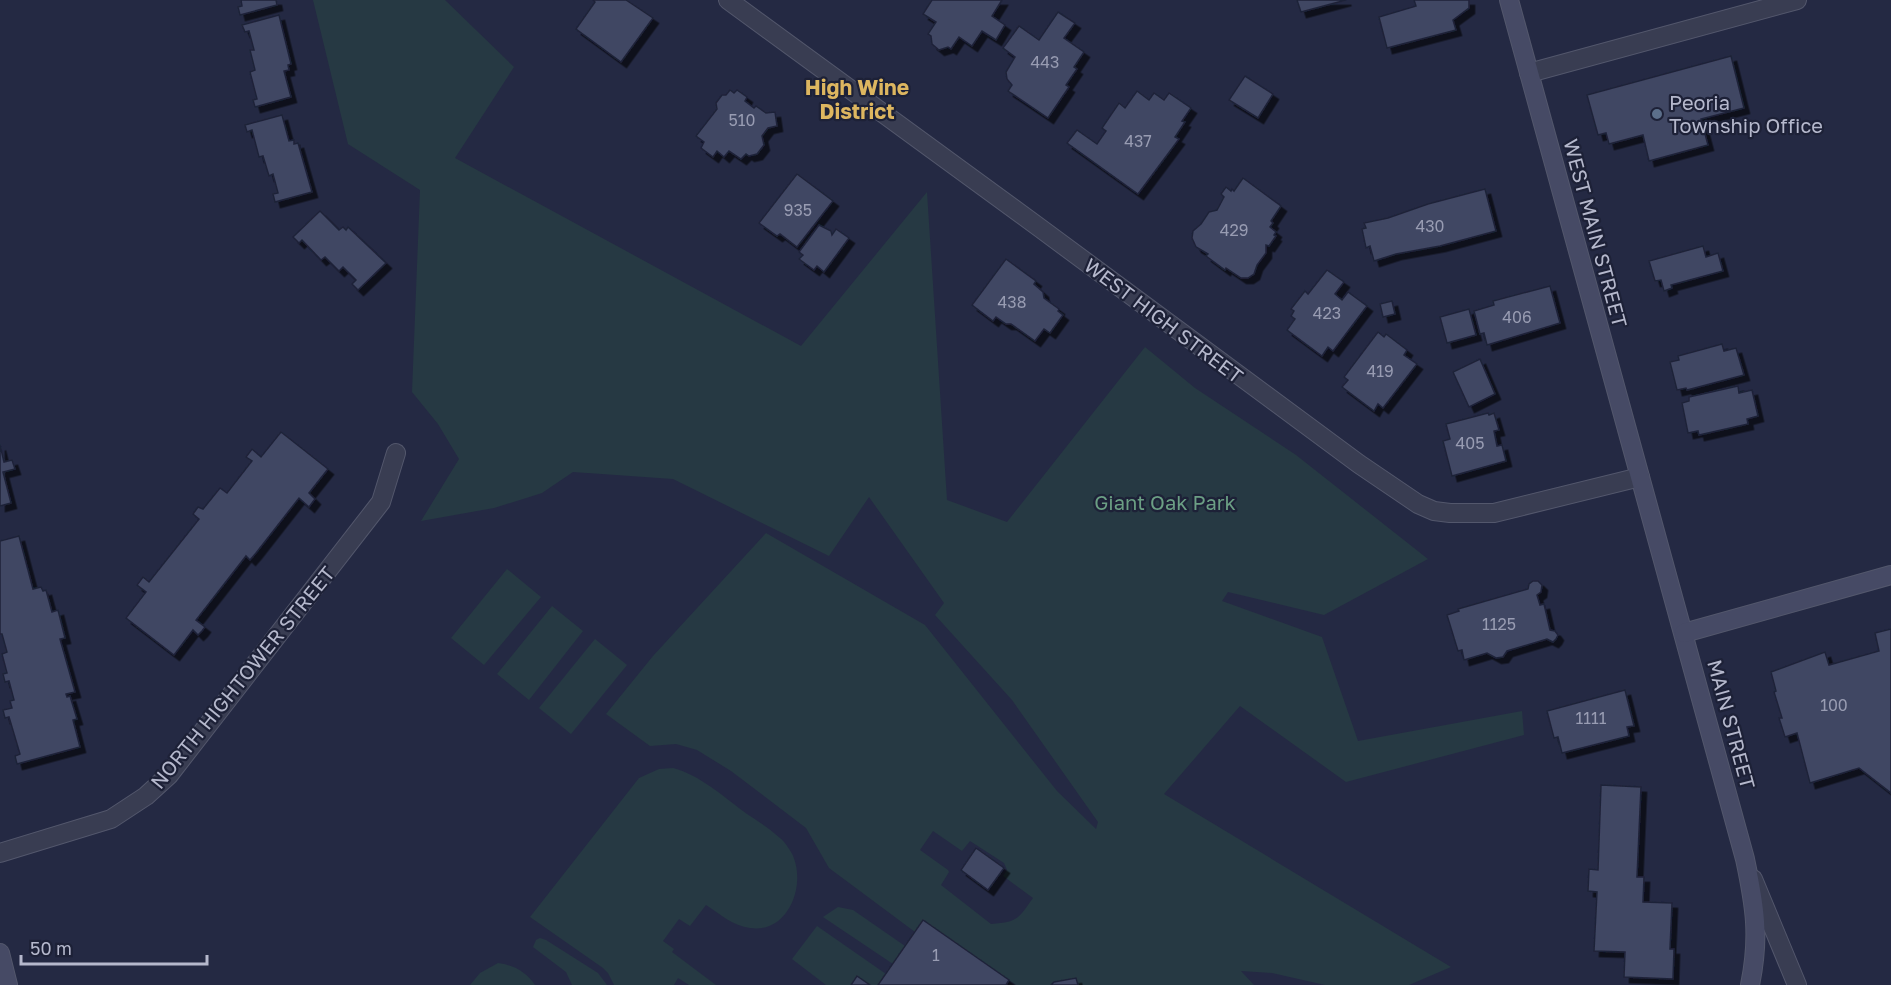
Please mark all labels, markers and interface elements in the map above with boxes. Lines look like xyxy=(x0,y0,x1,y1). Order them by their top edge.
house number: 443 xyxy=(1031,52,1059,72)
district label: High Wine District xyxy=(805,74,909,124)
place label: Peoria Township Office xyxy=(1669,90,1823,137)
marker: Peoria Township Office xyxy=(1650,107,1664,121)
house number: 510 xyxy=(729,110,755,130)
house number: 437 xyxy=(1124,131,1152,151)
street label: WEST MAIN STREET xyxy=(1559,136,1633,330)
house number: 935 xyxy=(784,200,812,220)
house number: 430 xyxy=(1415,216,1445,236)
house number: 429 xyxy=(1220,220,1248,240)
street label: WEST HIGH STREET xyxy=(1080,252,1248,388)
house number: 438 xyxy=(998,292,1026,312)
house number: 423 xyxy=(1313,303,1341,323)
house number: 406 xyxy=(1502,307,1532,327)
house number: 419 xyxy=(1366,361,1394,381)
house number: 405 xyxy=(1456,433,1484,453)
park label: Giant Oak Park xyxy=(1094,490,1236,514)
street label: NORTH HIGHTOWER STREET xyxy=(145,561,339,793)
house number: 1125 xyxy=(1482,614,1516,634)
street label: MAIN STREET xyxy=(1703,657,1761,791)
house number: 100 xyxy=(1820,695,1848,715)
house number: 1111 xyxy=(1575,708,1607,728)
scale bar xyxy=(21,928,207,966)
text: 50 m xyxy=(30,937,72,959)
house number: 1 xyxy=(932,945,940,965)

